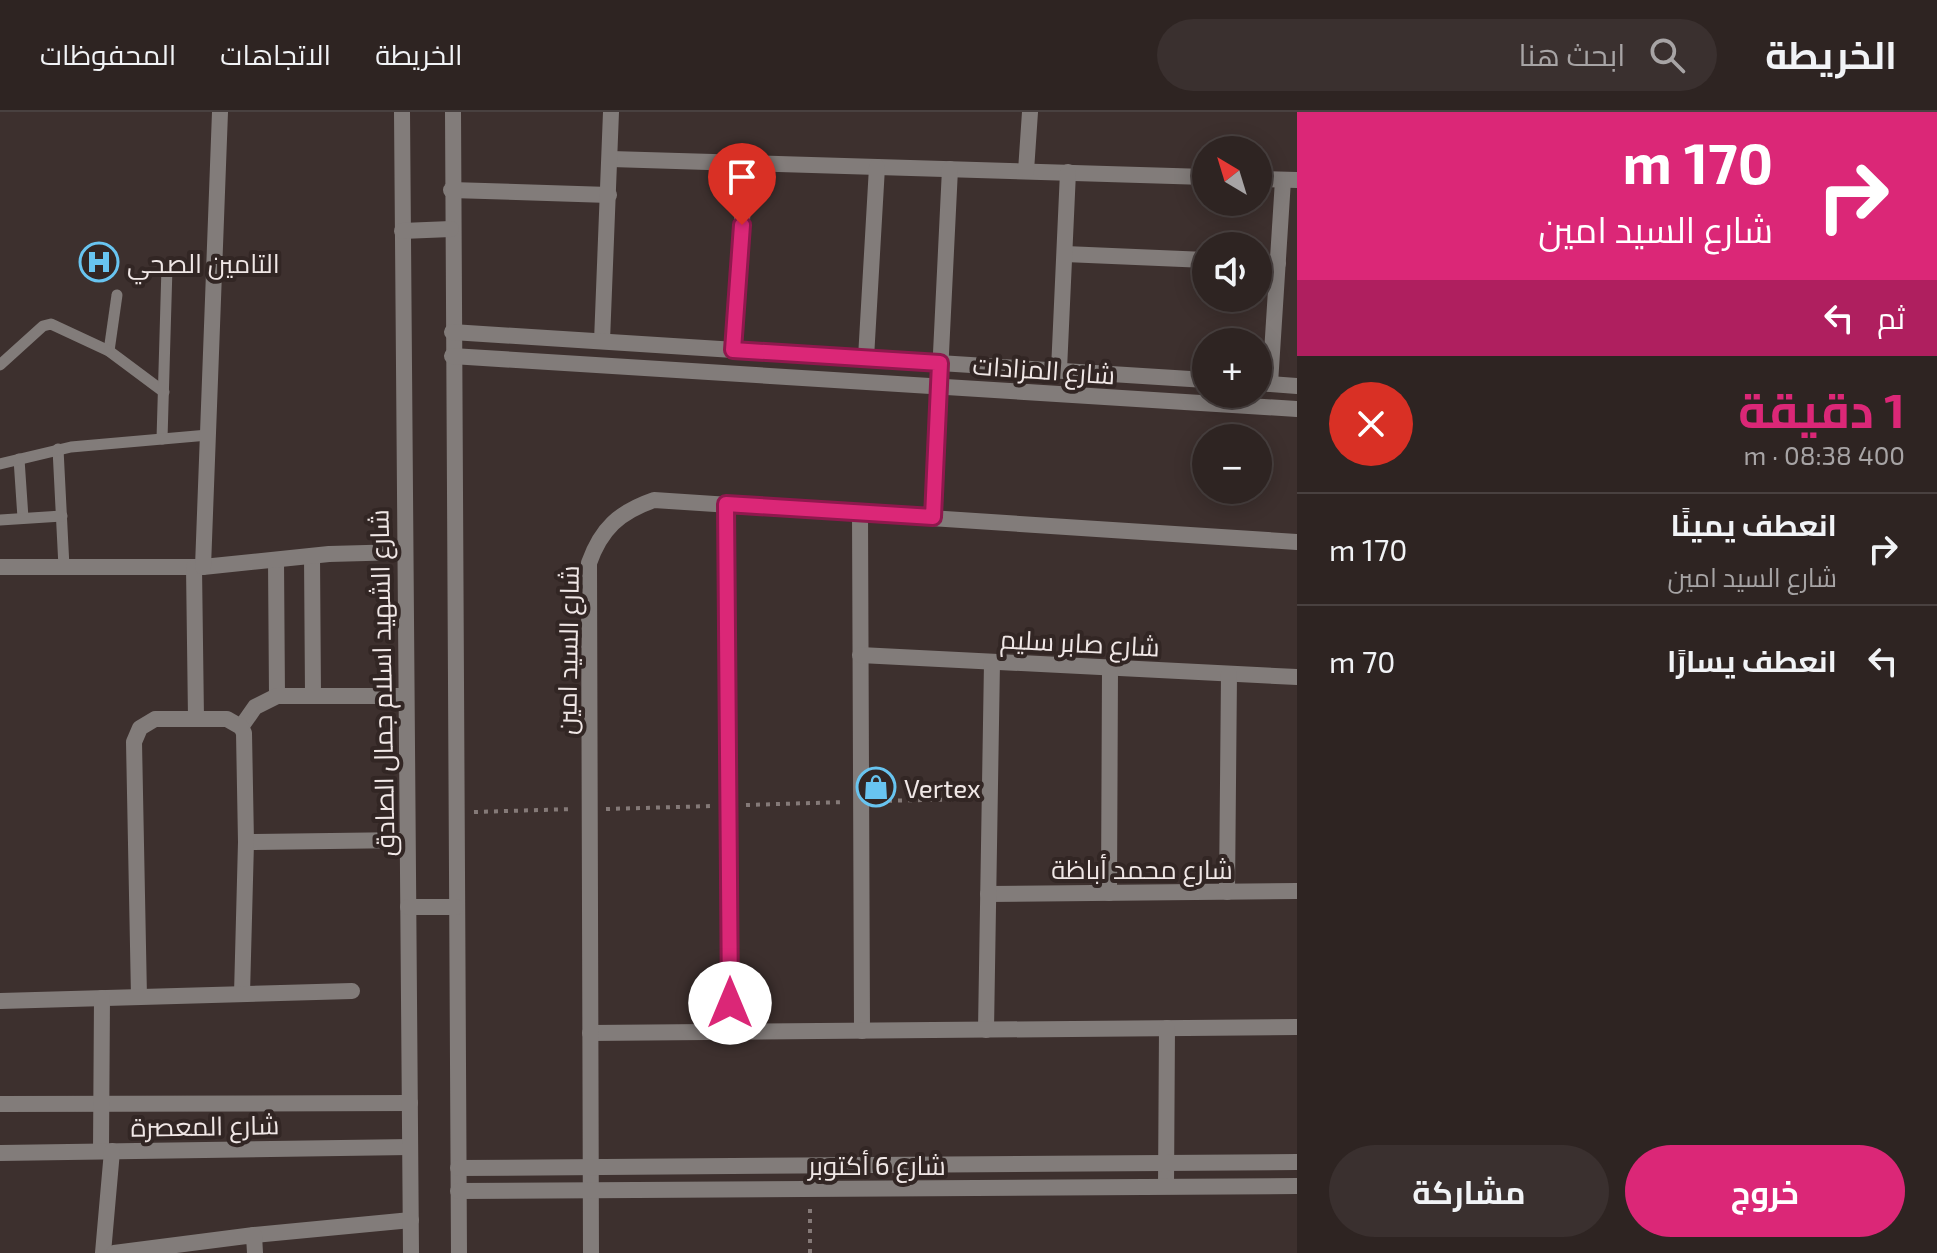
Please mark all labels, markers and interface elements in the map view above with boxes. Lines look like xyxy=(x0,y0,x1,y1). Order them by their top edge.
search box xyxy=(1157,19,1717,91)
text: الخريطة xyxy=(1765,31,1897,77)
icon: search xyxy=(1645,33,1689,77)
text: ابحث هنا xyxy=(1518,36,1625,72)
text: المحفوظات xyxy=(40,37,176,71)
text: الاتجاهات xyxy=(220,37,331,71)
text: الخريطة xyxy=(375,37,463,71)
text: 170 m xyxy=(1622,128,1773,195)
north arrow xyxy=(1192,136,1272,216)
map controls xyxy=(1192,136,1272,504)
pin xyxy=(708,143,776,225)
icon: right xyxy=(1801,144,1905,248)
icon: arrive xyxy=(720,155,764,199)
text: شارع السيد امين xyxy=(1538,207,1773,250)
button: sound xyxy=(1192,232,1272,312)
hospital icon: التامين الصحي xyxy=(78,241,120,283)
place label: التامين الصحي xyxy=(127,247,280,285)
icon: left xyxy=(1817,296,1861,340)
text: ثم xyxy=(1877,299,1905,335)
button: + xyxy=(1192,328,1272,408)
street label: شارع المزادات xyxy=(972,349,1116,392)
text: 1 دقيقة xyxy=(1738,380,1905,438)
button: close xyxy=(1329,382,1413,466)
button: − xyxy=(1192,424,1272,504)
text: 400 m · 08:38 xyxy=(1743,439,1905,470)
text: انعطف يمينًا xyxy=(1671,506,1837,542)
street label: شارع الشهيد اسلام جمال الصادق xyxy=(362,509,404,857)
icon: right xyxy=(1861,527,1905,571)
text: 170 m xyxy=(1329,531,1407,567)
text: شارع السيد امين xyxy=(1667,561,1837,592)
street label: شارع السيد امين xyxy=(550,565,587,735)
street label: شارع صابر سليم xyxy=(999,622,1161,666)
icon: left xyxy=(1861,639,1905,683)
text: انعطف يسارًا xyxy=(1667,642,1837,678)
text: 70 m xyxy=(1329,643,1395,679)
shop icon: Vertex xyxy=(855,766,897,808)
place label: Vertex xyxy=(904,772,981,803)
street label: شارع محمد أباظة xyxy=(1051,853,1233,887)
position arrow xyxy=(688,961,772,1045)
street label: شارع المعصرة xyxy=(130,1108,280,1145)
button: مشاركة xyxy=(1329,1145,1609,1237)
button: خروج xyxy=(1625,1145,1905,1237)
street label: شارع 6 أكتوبر xyxy=(806,1149,946,1183)

